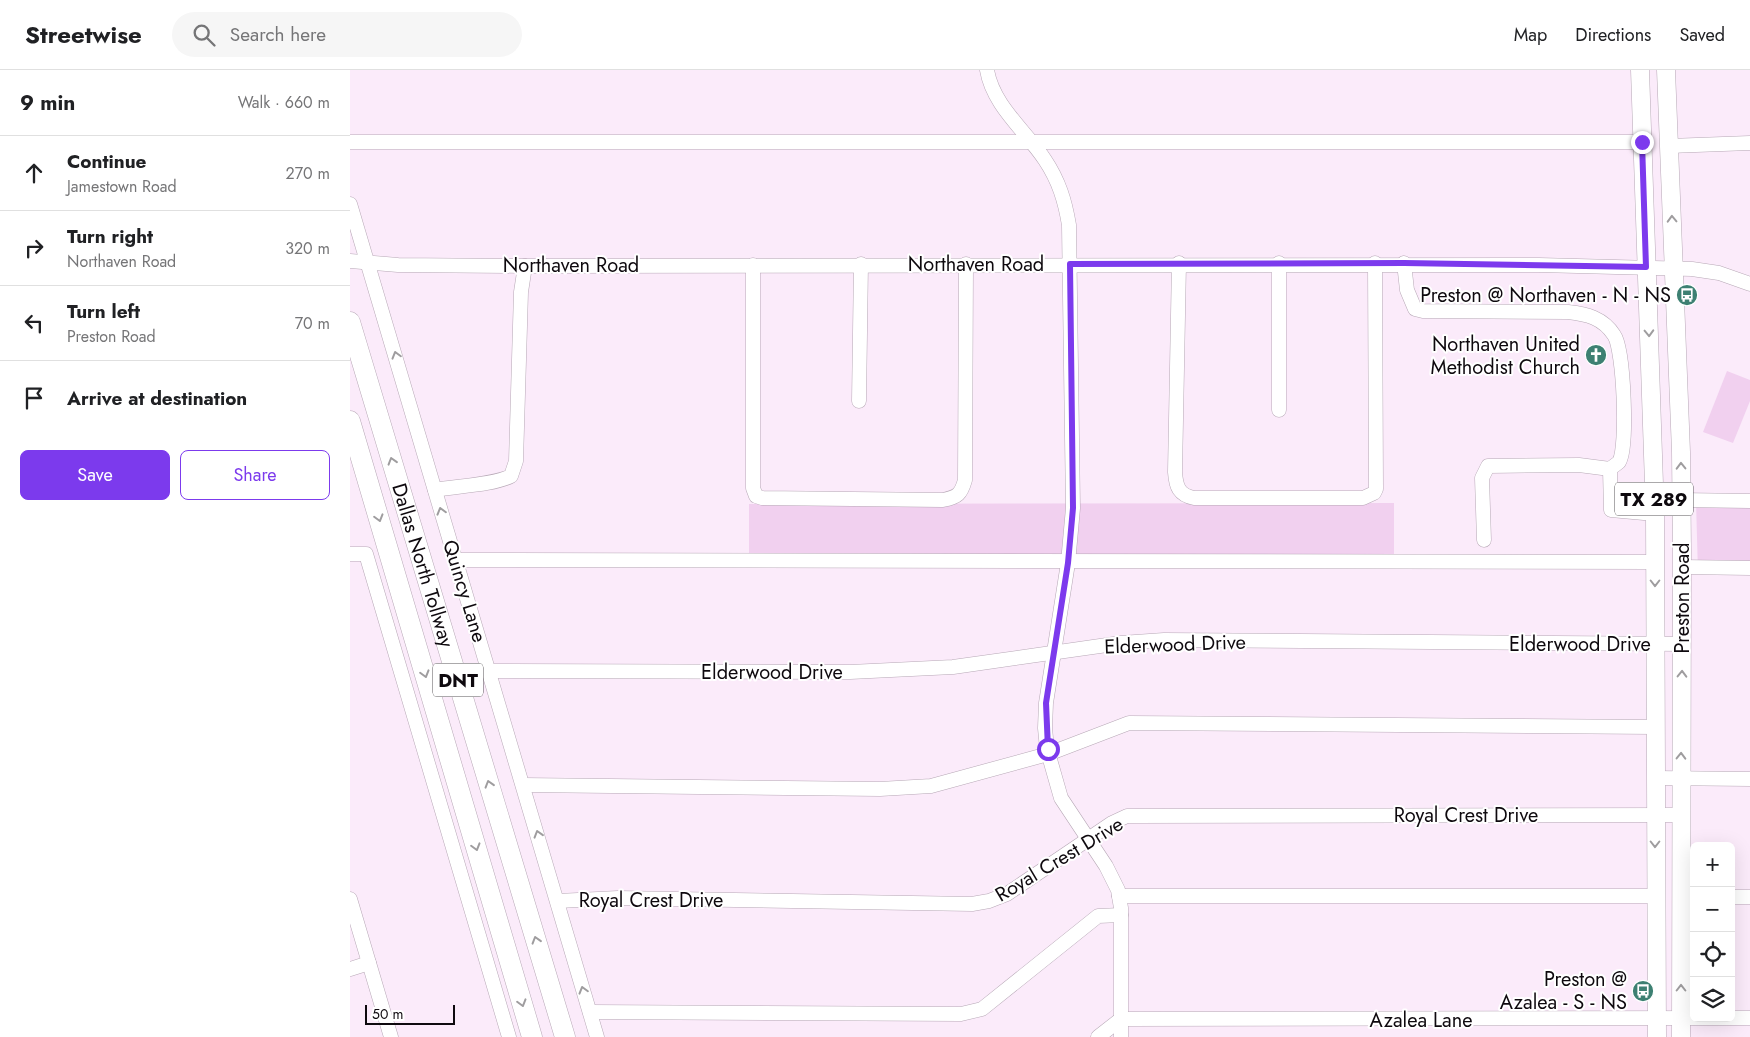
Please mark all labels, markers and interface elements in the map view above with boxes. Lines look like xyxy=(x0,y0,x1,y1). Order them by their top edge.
search box xyxy=(172,12,522,57)
text: Streetwise xyxy=(25,17,142,52)
icon: search xyxy=(190,21,218,49)
text: Search here xyxy=(230,21,326,48)
text: Map xyxy=(1514,22,1547,48)
text: Directions xyxy=(1575,22,1651,48)
text: Saved xyxy=(1679,22,1725,48)
text: 9 min xyxy=(20,88,75,118)
text: Walk · 660 m xyxy=(238,91,330,114)
route end xyxy=(1631,131,1654,154)
text: Continue xyxy=(67,148,146,175)
icon: ahead xyxy=(20,159,48,187)
text: 270 m xyxy=(286,162,330,185)
text: Jamestown Road xyxy=(67,175,177,198)
one-way arrow xyxy=(1666,214,1677,222)
text: Turn right xyxy=(67,223,153,250)
icon: right xyxy=(20,234,48,262)
text: 320 m xyxy=(285,237,330,260)
text: Northaven Road xyxy=(67,250,176,273)
street label: Northaven Road xyxy=(908,250,1044,279)
street label: Northaven Road xyxy=(503,251,639,280)
place label: Preston @ Northaven - N - NS xyxy=(1420,281,1671,310)
bus stop icon: Preston @ Northaven - N - NS xyxy=(1675,283,1699,307)
text: Turn left xyxy=(67,298,140,325)
icon: left xyxy=(20,309,48,337)
text: 70 m xyxy=(295,312,330,335)
text: Preston Road xyxy=(67,325,156,348)
one-way arrow xyxy=(1643,329,1654,337)
place label: Northaven United Methodist Church xyxy=(1431,330,1580,382)
church icon: Northaven United Methodist Church xyxy=(1584,343,1608,367)
one-way arrow xyxy=(391,351,401,359)
icon: arrive xyxy=(20,384,48,412)
text: Arrive at destination xyxy=(67,385,247,412)
button: Save xyxy=(20,450,170,500)
button: Share xyxy=(180,450,330,500)
one-way arrow xyxy=(387,458,397,466)
one-way arrow xyxy=(1676,462,1686,470)
street label: Dallas North Tollway xyxy=(384,480,461,651)
road number: TX 289 xyxy=(1615,482,1693,516)
one-way arrow xyxy=(437,507,447,515)
one-way arrow xyxy=(373,514,383,522)
street label: Quincy Lane xyxy=(435,536,494,646)
street label: Preston Road xyxy=(1668,543,1697,653)
one-way arrow xyxy=(1650,580,1660,587)
street label: Elderwood Drive xyxy=(1104,628,1246,661)
street label: Elderwood Drive xyxy=(1509,630,1651,659)
street label: Elderwood Drive xyxy=(701,658,843,687)
road number: DNT xyxy=(433,664,483,696)
one-way arrow xyxy=(419,670,429,678)
one-way arrow xyxy=(1677,670,1687,678)
route start xyxy=(1037,738,1060,761)
one-way arrow xyxy=(1675,752,1686,760)
one-way arrow xyxy=(485,781,495,789)
street label: Royal Crest Drive xyxy=(1394,801,1538,830)
street label: Royal Crest Drive xyxy=(990,810,1129,909)
one-way arrow xyxy=(533,831,543,839)
one-way arrow xyxy=(1650,840,1660,848)
one-way arrow xyxy=(470,842,480,850)
map controls xyxy=(1690,842,1735,1022)
button: + xyxy=(1690,842,1735,887)
street label: Royal Crest Drive xyxy=(579,886,723,915)
button: − xyxy=(1690,887,1735,932)
button: locate xyxy=(1690,932,1735,977)
one-way arrow xyxy=(532,936,542,945)
place label: Preston @ Azalea - S - NS xyxy=(1500,965,1627,1017)
button: layers xyxy=(1690,977,1735,1022)
bus stop icon: Preston @ Azalea - S - NS xyxy=(1631,979,1655,1003)
one-way arrow xyxy=(1676,984,1686,992)
one-way arrow xyxy=(579,987,589,995)
one-way arrow xyxy=(516,998,526,1006)
scale bar xyxy=(365,1002,455,1025)
text: 50 m xyxy=(372,1004,403,1024)
street label: Azalea Lane xyxy=(1370,1006,1472,1035)

